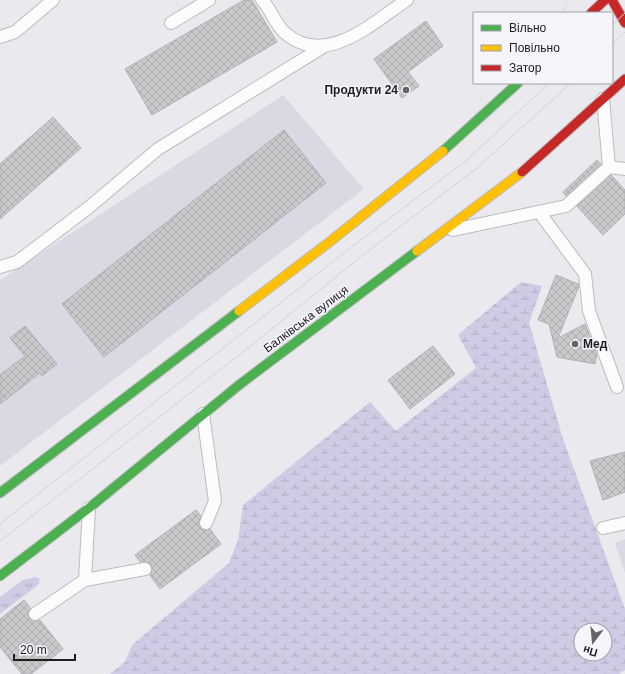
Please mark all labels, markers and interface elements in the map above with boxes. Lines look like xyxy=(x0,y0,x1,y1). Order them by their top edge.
legend xyxy=(473,12,613,84)
text: Вільно xyxy=(509,21,547,35)
text: Повільно xyxy=(509,41,560,55)
text: Затор xyxy=(509,61,542,75)
place label: Продукти 24 xyxy=(324,83,398,97)
marker: Продукти 24 xyxy=(401,85,411,95)
street label: Балківська вулиця xyxy=(261,283,351,355)
place label: Мед xyxy=(583,337,608,351)
marker: Мед xyxy=(570,339,580,349)
north arrow xyxy=(573,622,613,662)
scale bar xyxy=(14,636,75,662)
text: 20 m xyxy=(20,643,47,657)
text: Пн xyxy=(582,644,599,659)

